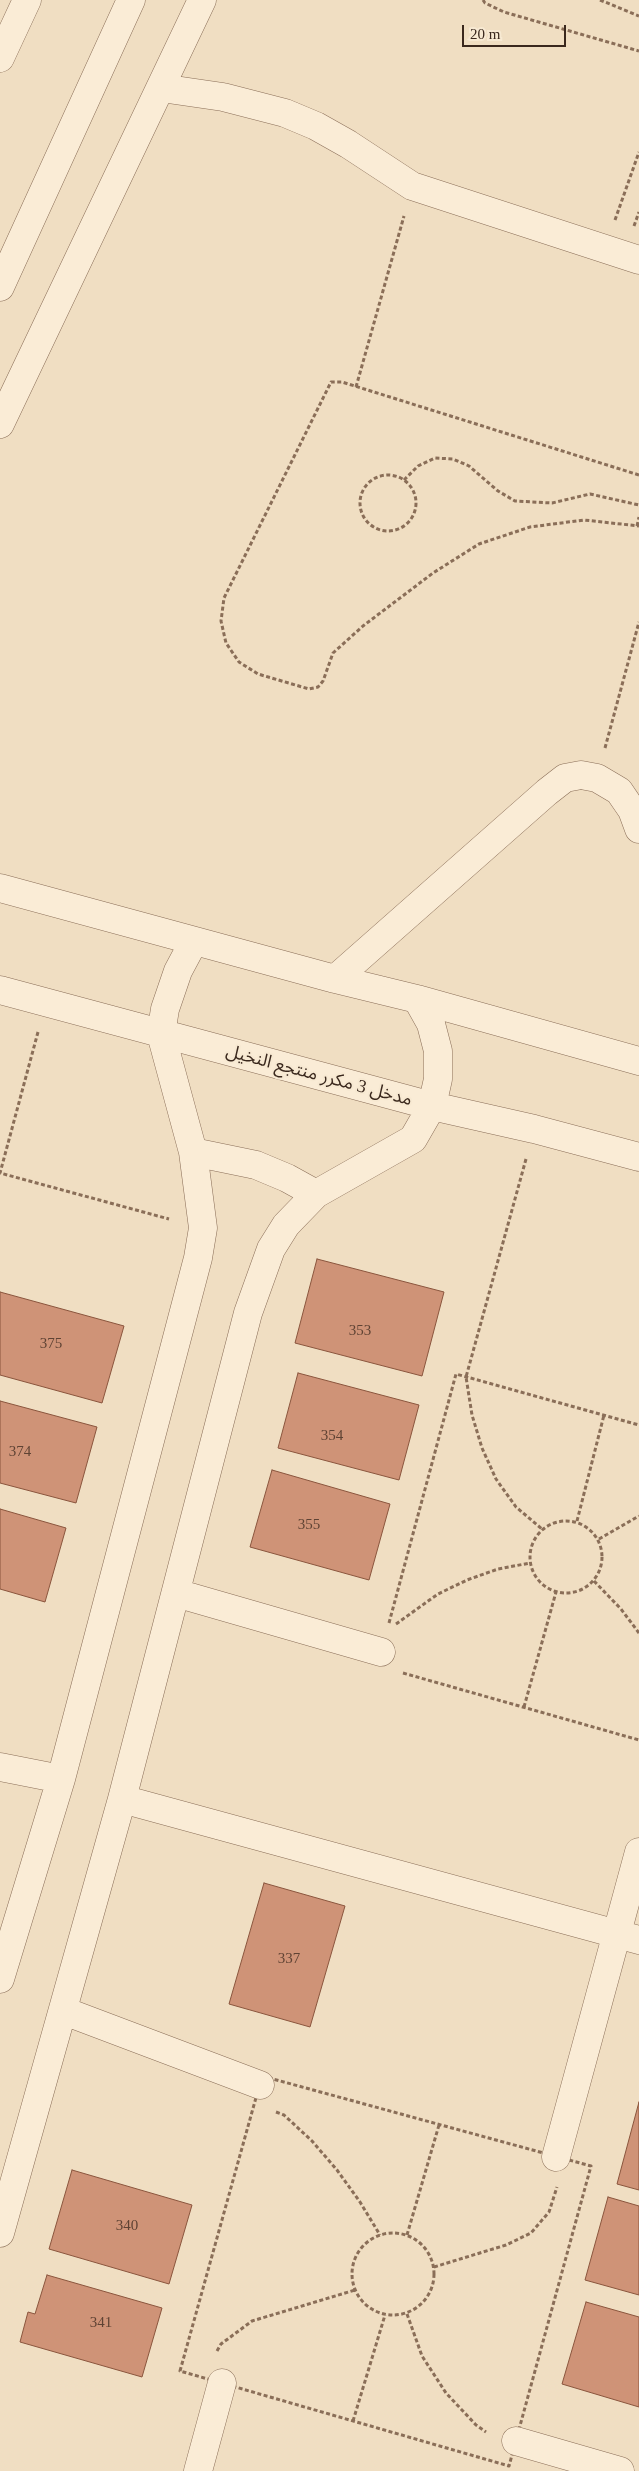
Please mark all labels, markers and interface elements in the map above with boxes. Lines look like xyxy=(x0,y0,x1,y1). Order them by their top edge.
scale bar xyxy=(464,15,568,47)
text: 20 m xyxy=(470,26,500,42)
street label: مدخل 3 مكرر منتجع النخيل xyxy=(224,1041,414,1111)
house number: 353 xyxy=(349,1322,371,1340)
house number: 375 xyxy=(40,1335,62,1353)
house number: 354 xyxy=(321,1427,343,1445)
house number: 374 xyxy=(9,1443,31,1461)
house number: 355 xyxy=(298,1516,320,1534)
house number: 337 xyxy=(278,1950,300,1968)
house number: 340 xyxy=(116,2217,138,2235)
house number: 341 xyxy=(90,2314,112,2332)

